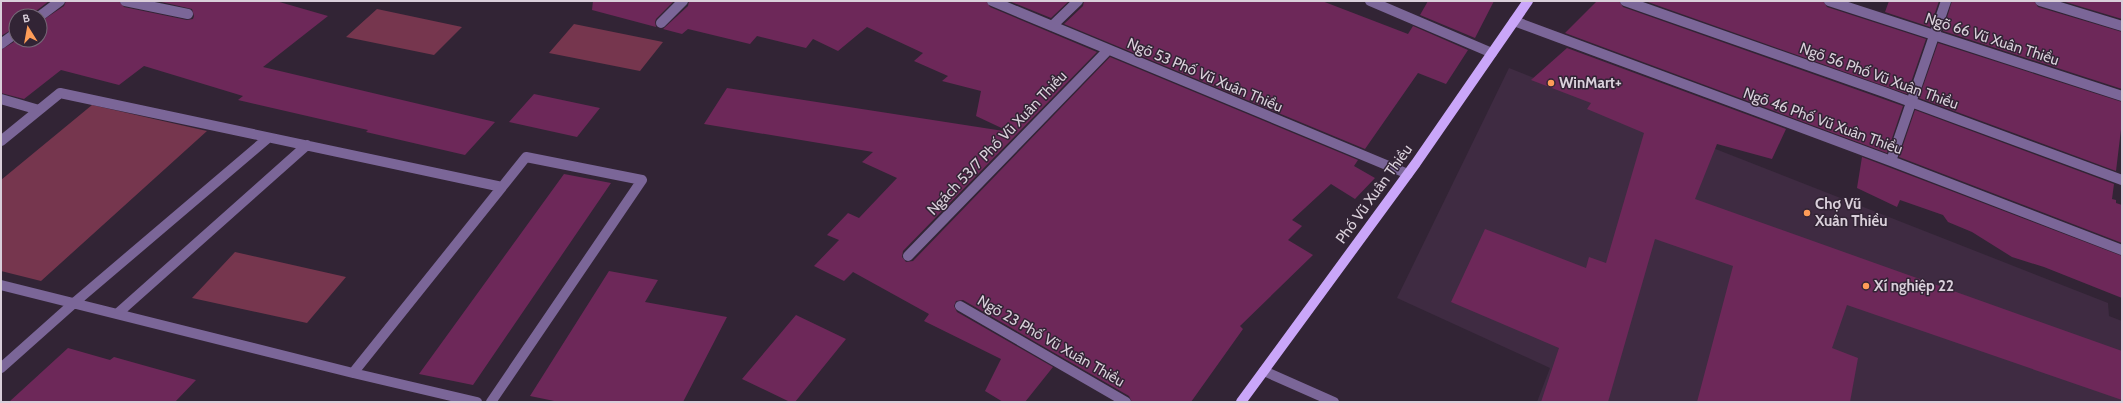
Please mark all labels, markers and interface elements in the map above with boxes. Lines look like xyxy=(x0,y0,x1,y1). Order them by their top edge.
north arrow xyxy=(8,8,48,48)
street label: Ngõ 66 Vũ Xuân Thiều xyxy=(1923,9,2061,69)
text: B xyxy=(21,11,31,26)
street label: Ngõ 53 Phố Vũ Xuân Thiều xyxy=(1125,34,1285,116)
street label: Ngõ 56 Phố Vũ Xuân Thiều xyxy=(1797,39,1961,113)
street label: Ngách 53/7 Phố Vũ Xuân Thiều xyxy=(923,67,1071,219)
place label: WinMart+ xyxy=(1559,74,1622,92)
marker: WinMart+ xyxy=(1546,78,1556,88)
street label: Ngõ 46 Phố Vũ Xuân Thiều xyxy=(1741,84,1905,158)
street label: Phố Vũ Xuân Thiều xyxy=(1332,141,1416,247)
place label: Chợ Vũ Xuân Thiều xyxy=(1814,195,1887,230)
marker: Chợ Vũ Xuân Thiều xyxy=(1802,208,1812,218)
place label: Xí nghiệp 22 xyxy=(1873,277,1954,295)
marker: Xí nghiệp 22 xyxy=(1861,281,1871,291)
street label: Ngõ 23 Phố Vũ Xuân Thiều xyxy=(974,291,1128,391)

